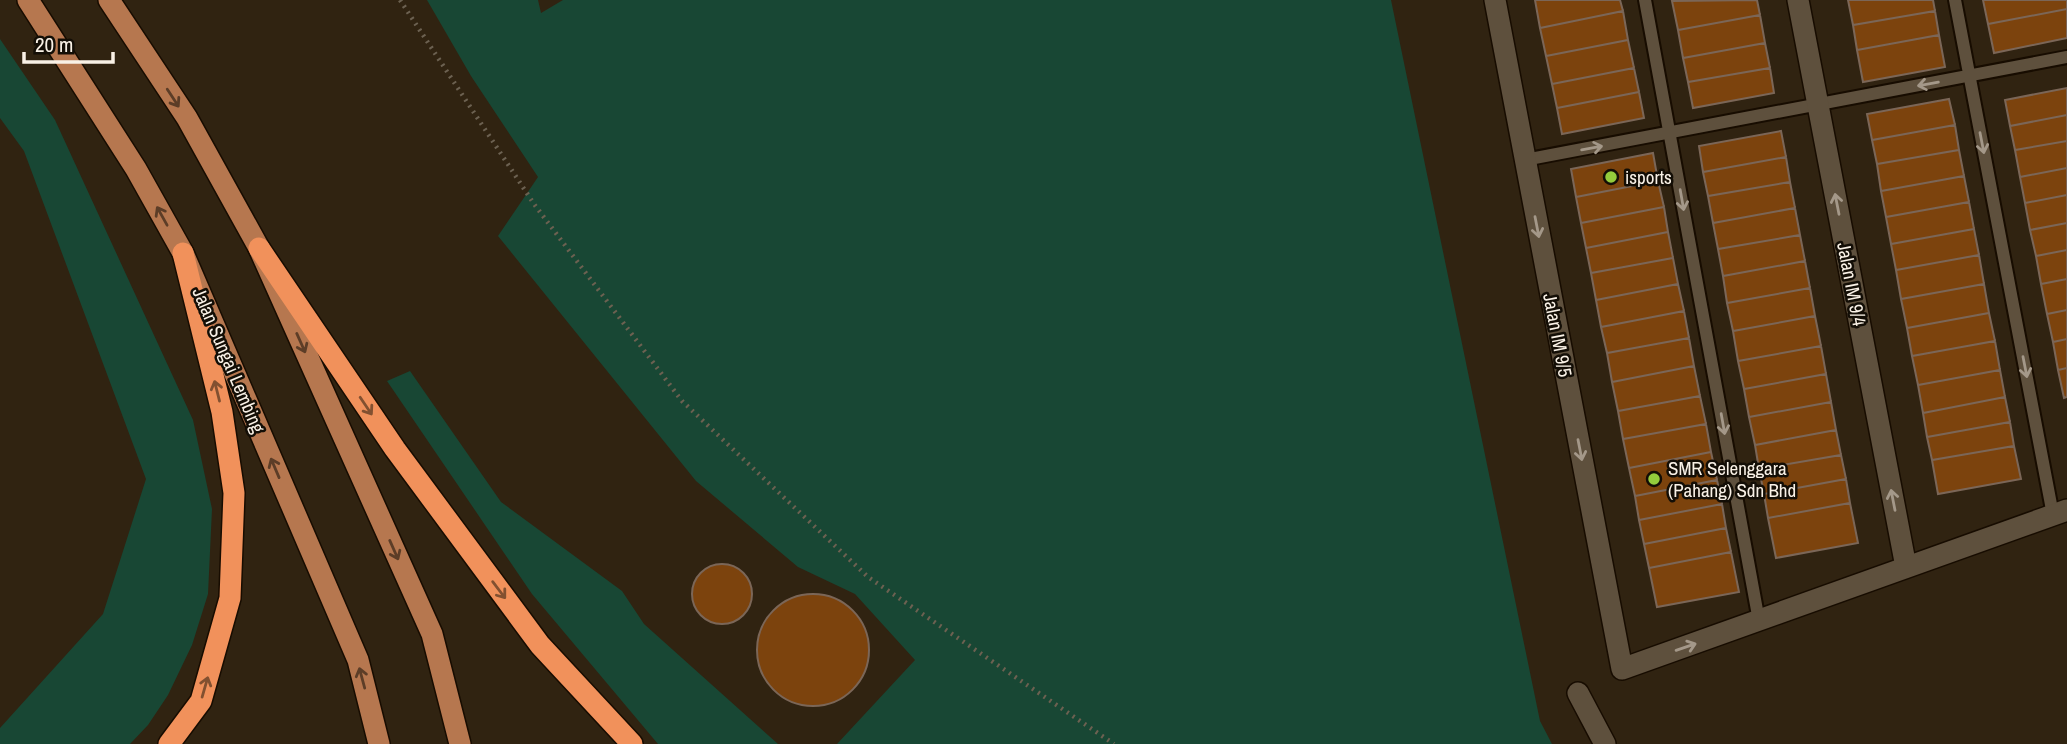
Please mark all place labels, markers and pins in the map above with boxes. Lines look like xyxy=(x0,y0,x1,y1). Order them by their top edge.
place label: isports xyxy=(1625,164,1672,190)
marker: isports xyxy=(1603,169,1619,185)
place label: SMR Selenggara (Pahang) Sdn Bhd xyxy=(1668,455,1796,503)
marker: SMR Selenggara (Pahang) Sdn Bhd xyxy=(1646,471,1662,487)

